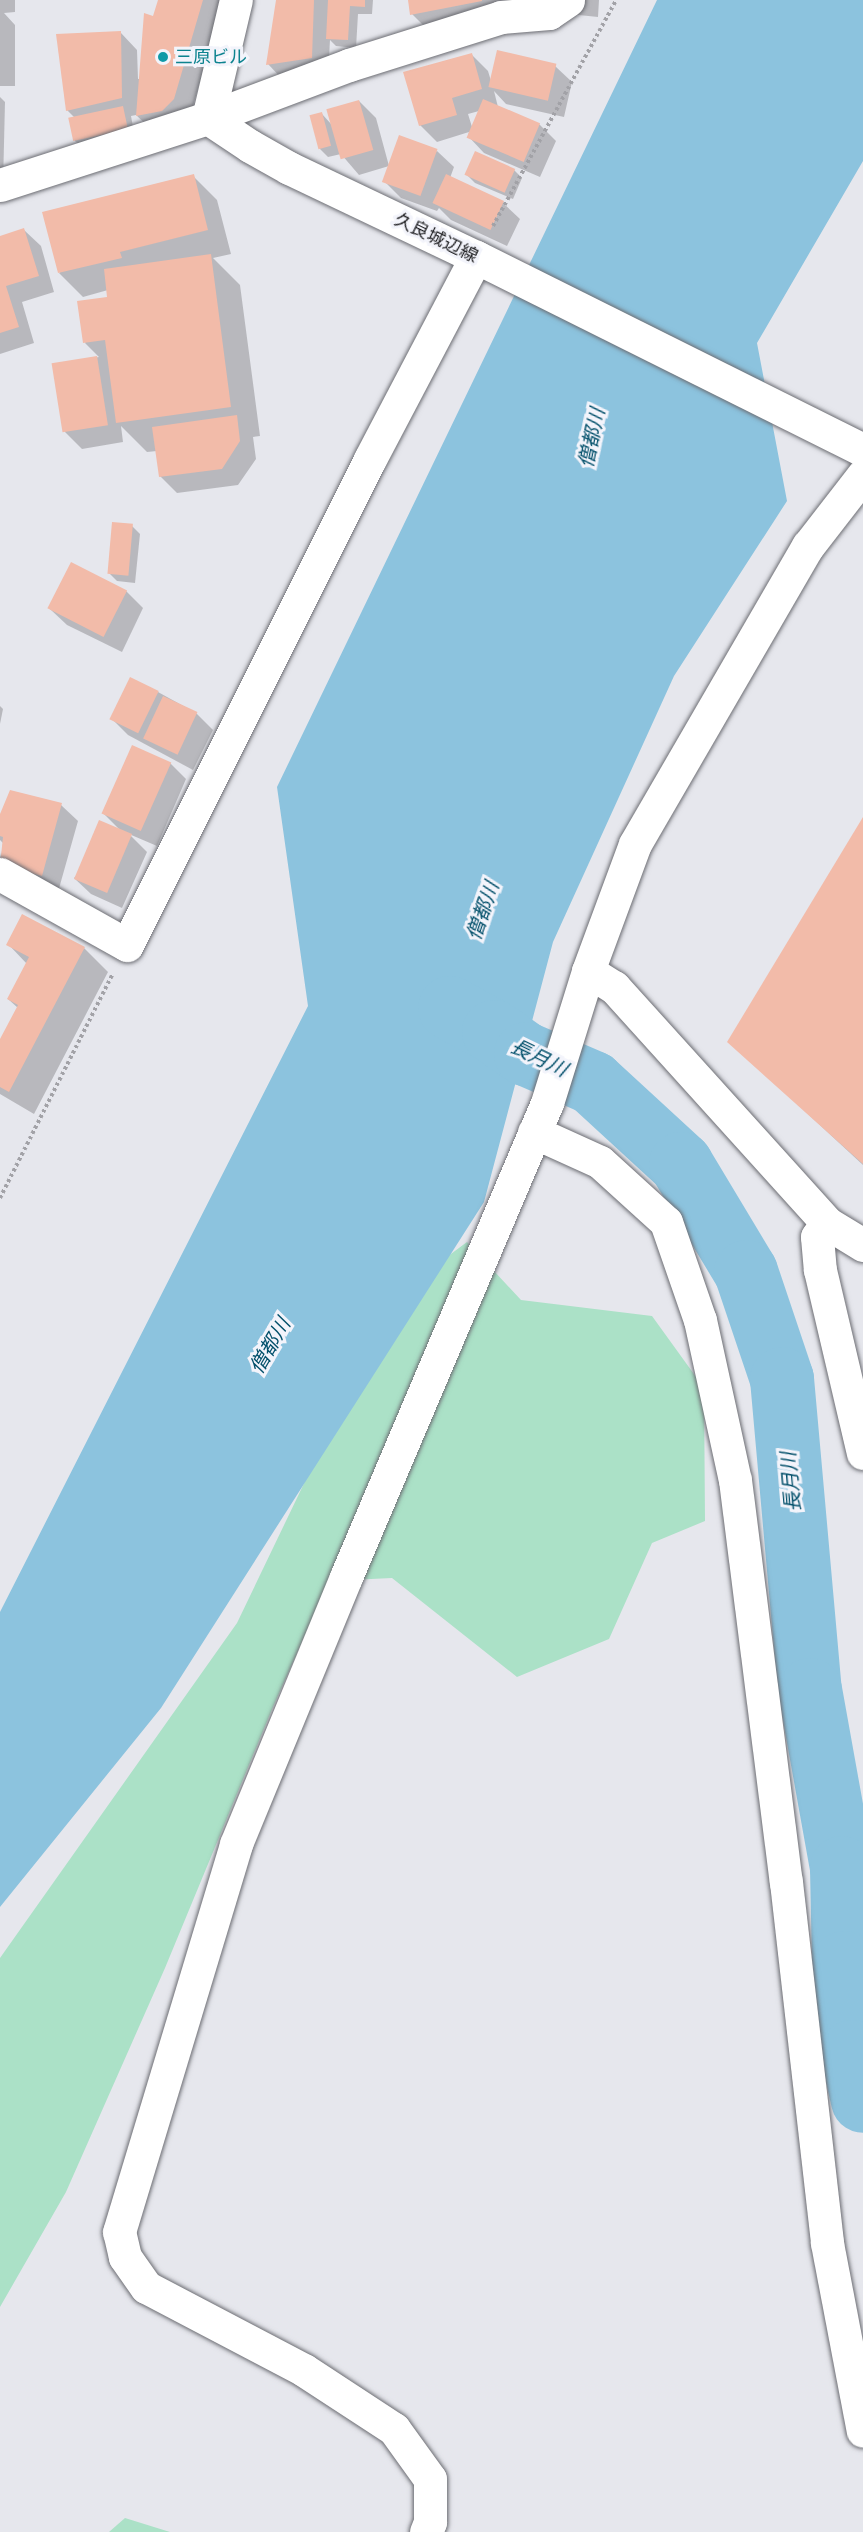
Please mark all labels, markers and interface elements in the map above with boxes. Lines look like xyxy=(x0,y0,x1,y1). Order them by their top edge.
place label: 三原ビル xyxy=(175,46,247,68)
marker: 三原ビル xyxy=(156,50,170,64)
street label: 久良城辺線 xyxy=(391,209,481,267)
water label: 僧都川 xyxy=(574,406,610,470)
water label: 僧都川 xyxy=(462,879,504,943)
water label: 長月川 xyxy=(507,1034,571,1082)
water label: 僧都川 xyxy=(245,1314,295,1378)
water label: 長月川 xyxy=(776,1451,806,1513)

